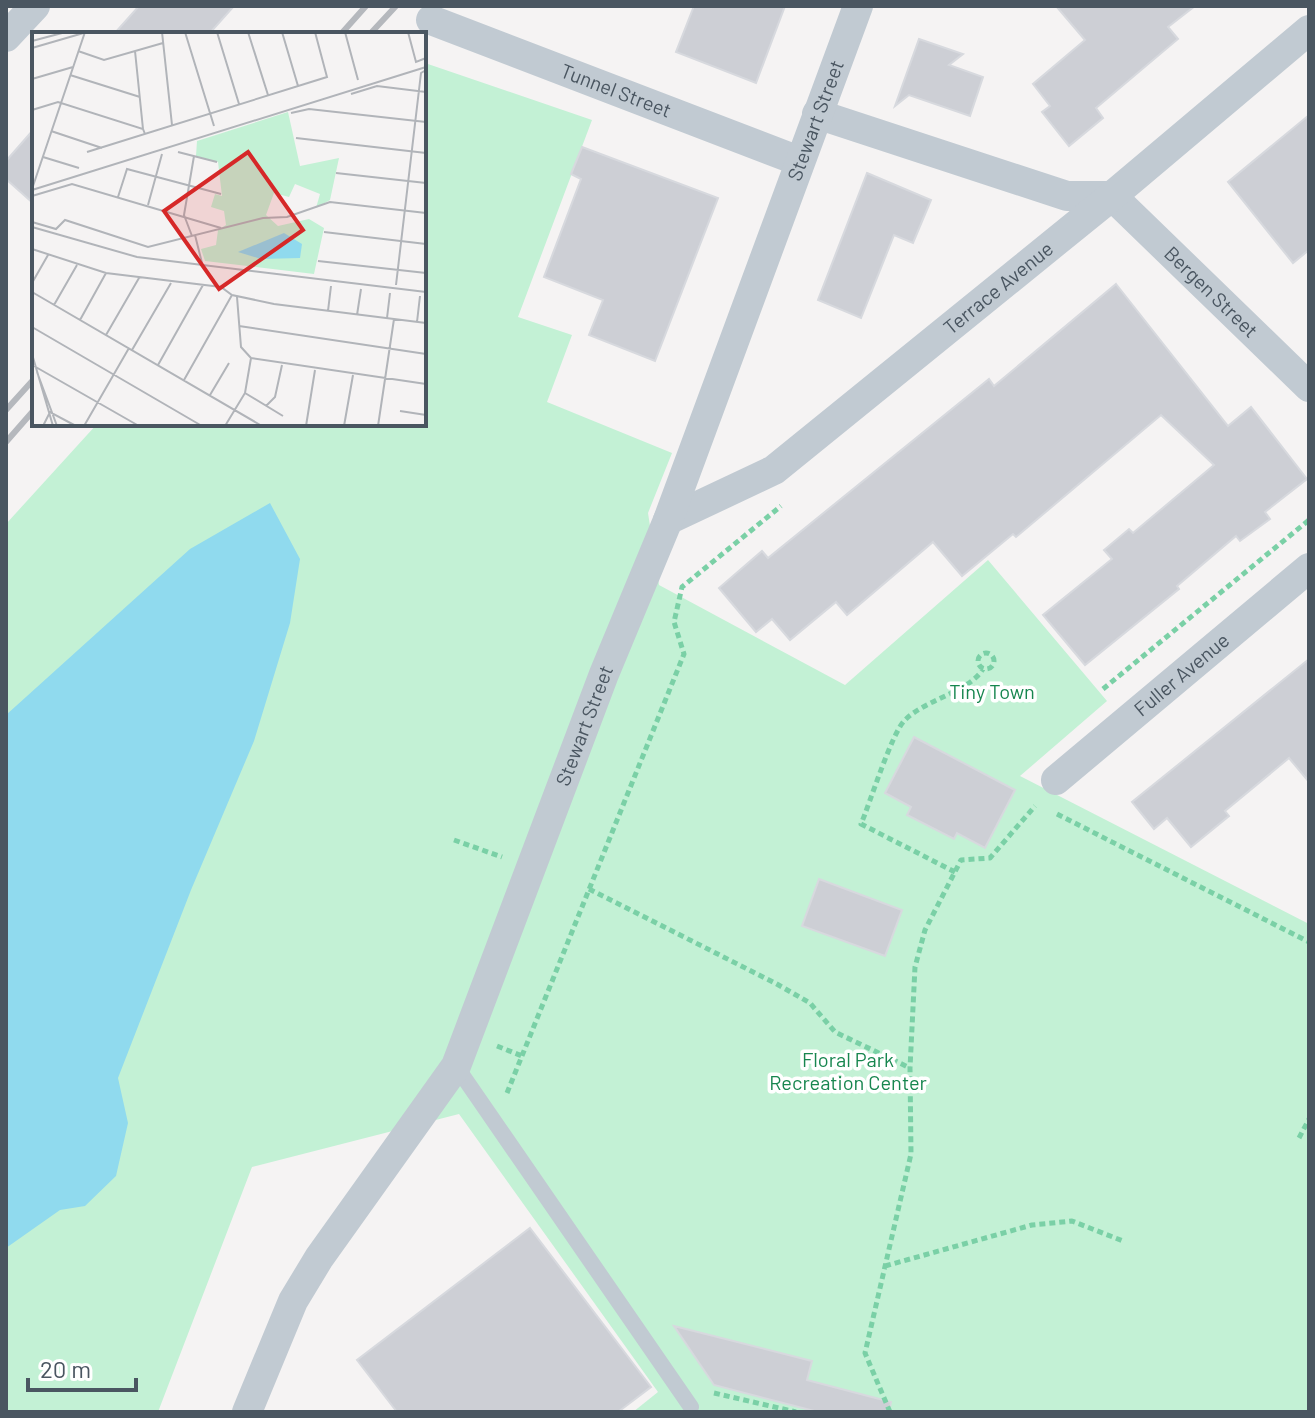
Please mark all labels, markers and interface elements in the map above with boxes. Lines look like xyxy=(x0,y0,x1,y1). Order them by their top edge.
inset map xyxy=(32,32,426,426)
street label: Stewart Street xyxy=(781,56,848,184)
street label: Tunnel Street xyxy=(558,58,675,122)
street label: Terrace Avenue xyxy=(938,236,1057,339)
street label: Bergen Street xyxy=(1160,241,1264,342)
street label: Fuller Avenue xyxy=(1129,627,1233,721)
street label: Stewart Street xyxy=(550,661,617,789)
park label: Tiny Town xyxy=(949,679,1035,703)
park label: Floral Park Recreation Center xyxy=(769,1047,927,1094)
scale bar xyxy=(28,1342,136,1392)
text: 20 m xyxy=(40,1354,91,1383)

